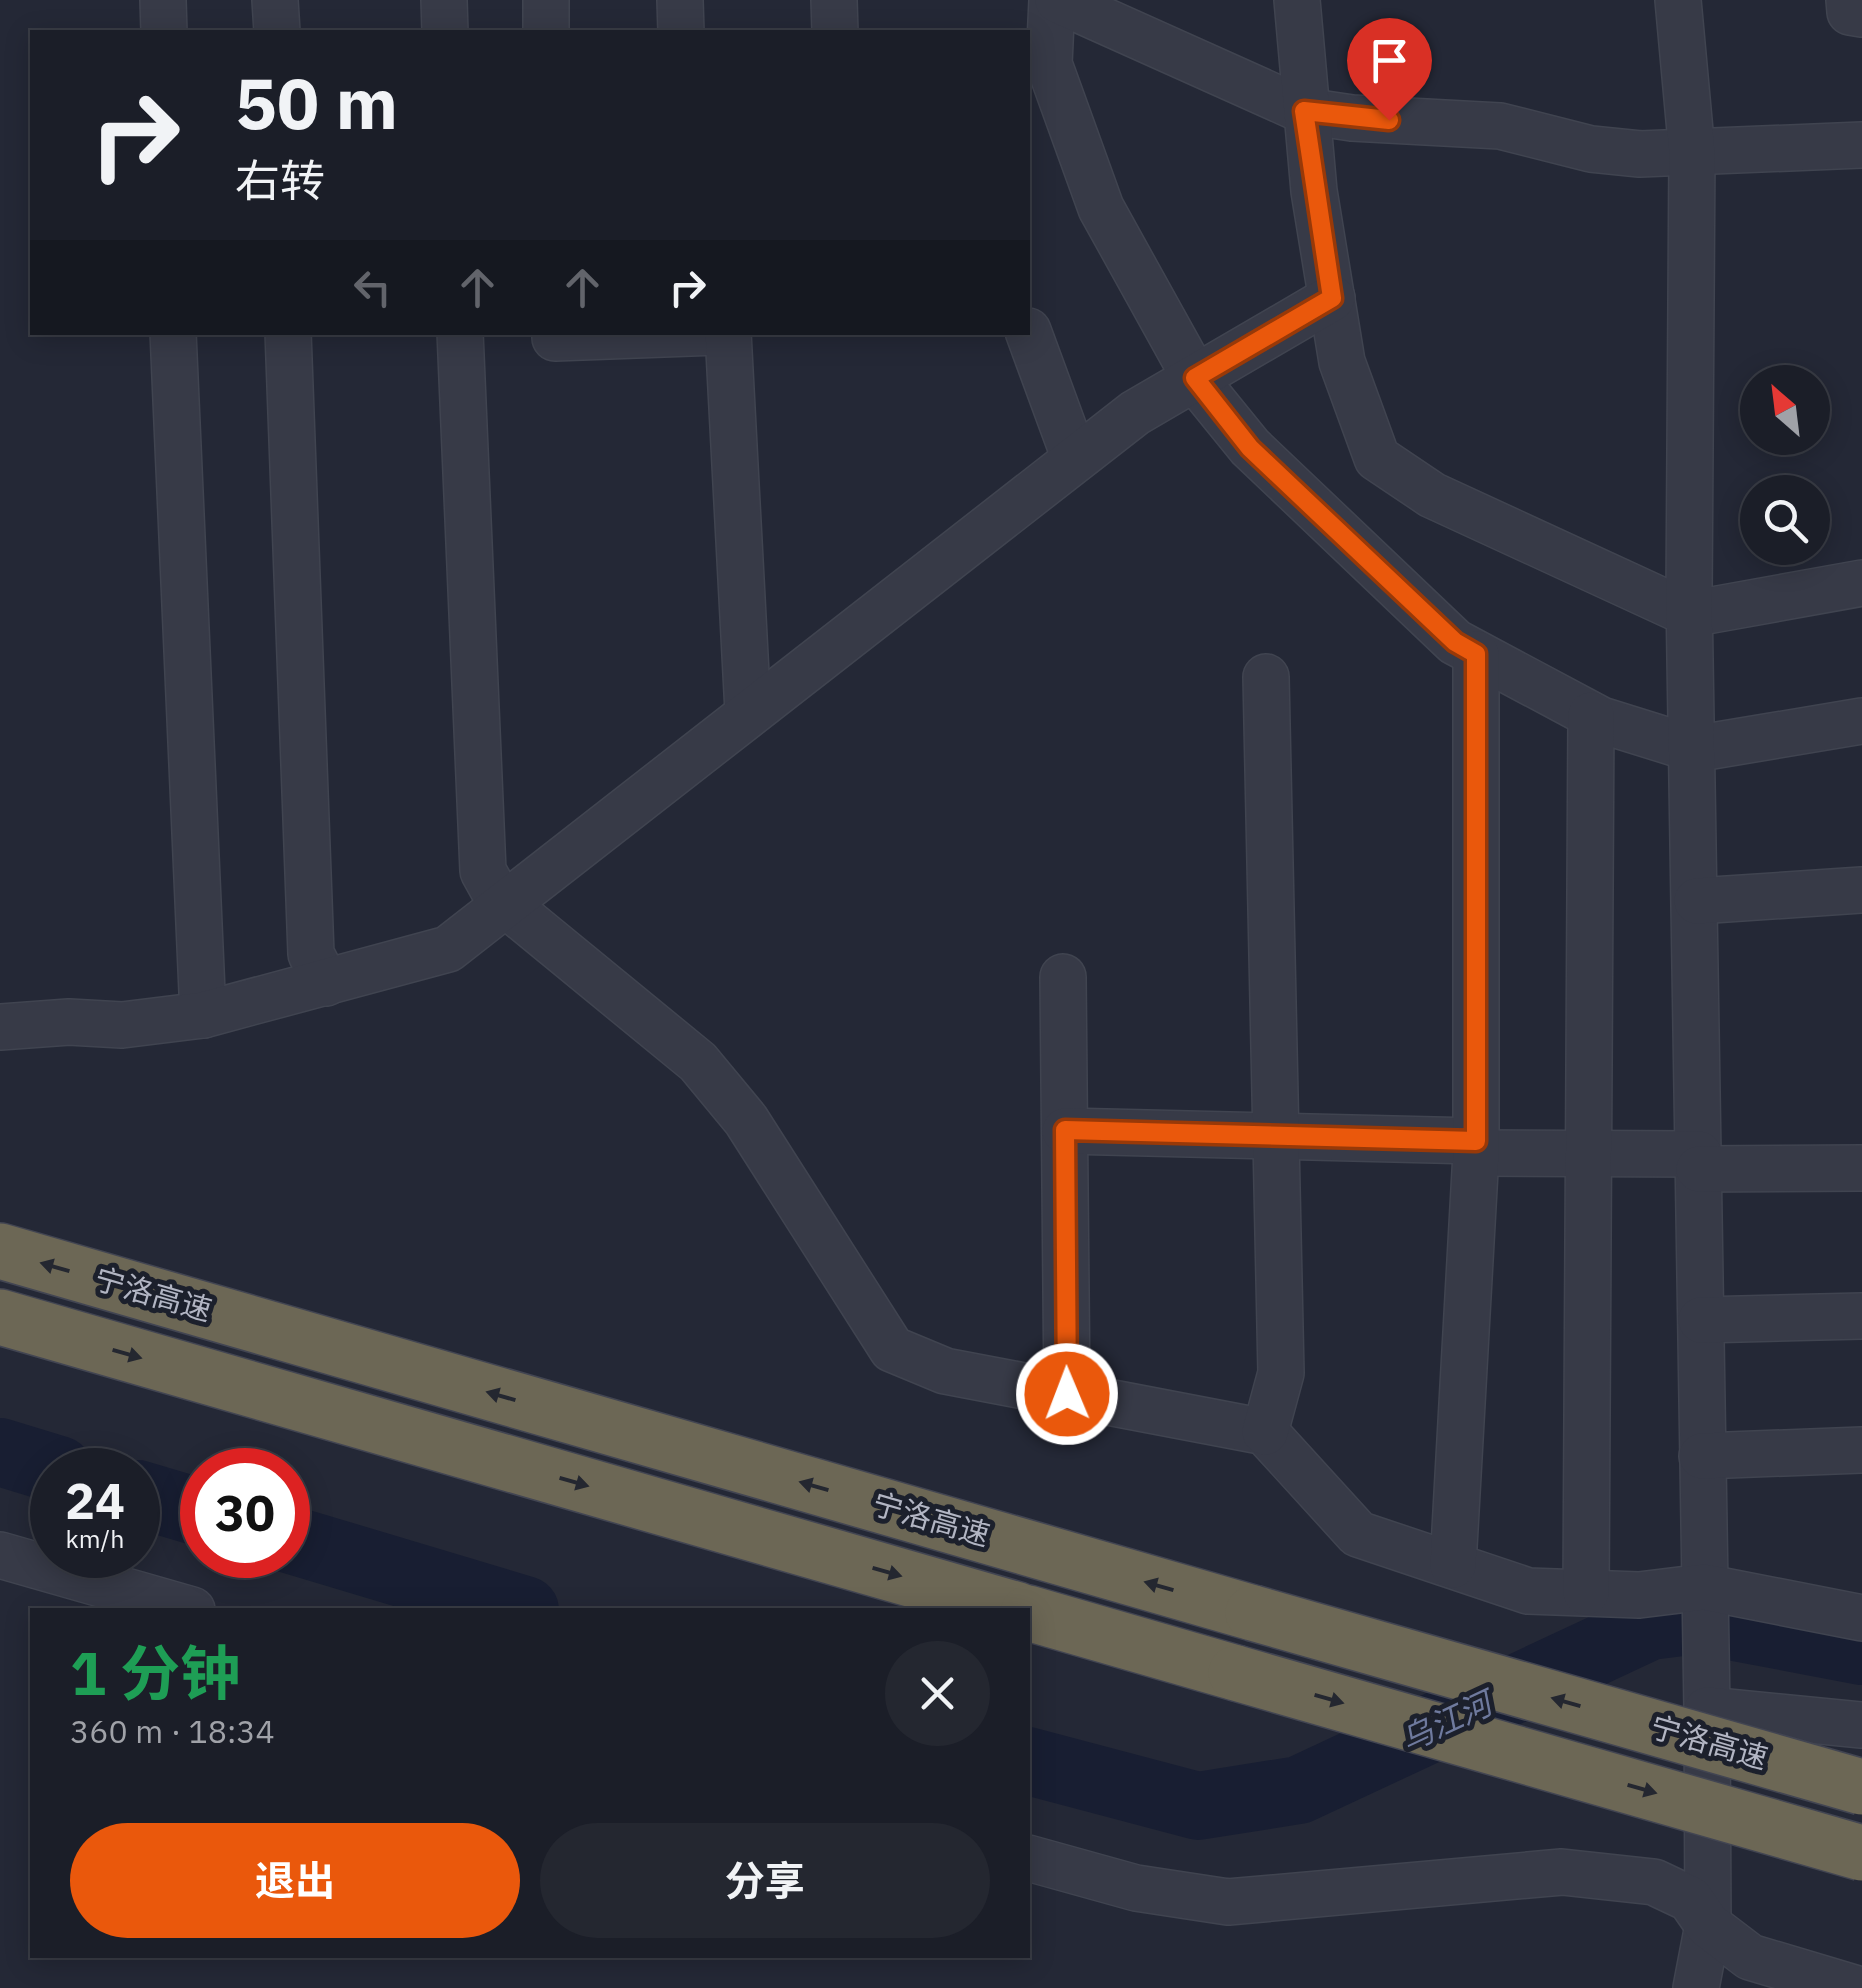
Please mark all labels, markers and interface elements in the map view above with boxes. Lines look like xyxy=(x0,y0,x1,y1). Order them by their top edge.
pin xyxy=(1347,18,1432,121)
icon: arrive xyxy=(1362,33,1417,88)
text: 50 m xyxy=(235,57,398,148)
icon: right xyxy=(70,70,200,200)
text: 右转 xyxy=(235,151,325,209)
icon: left xyxy=(345,260,400,315)
icon: ahead xyxy=(450,260,505,315)
icon: ahead xyxy=(555,260,610,315)
icon: right xyxy=(660,260,715,315)
north arrow xyxy=(1740,365,1830,455)
map controls xyxy=(1740,365,1830,565)
button: search xyxy=(1740,475,1830,565)
street label: 宁洛高速 xyxy=(90,1258,216,1329)
one-way arrow xyxy=(39,1259,69,1274)
position arrow xyxy=(1015,1342,1119,1446)
one-way arrow xyxy=(113,1347,143,1362)
one-way arrow xyxy=(486,1388,516,1403)
speed limit sign: 30 xyxy=(180,1448,310,1578)
text: 24 xyxy=(65,1468,125,1533)
one-way arrow xyxy=(559,1475,590,1490)
one-way arrow xyxy=(798,1478,828,1493)
street label: 宁洛高速 xyxy=(868,1483,994,1554)
text: km/h xyxy=(66,1522,124,1555)
one-way arrow xyxy=(872,1565,902,1580)
one-way arrow xyxy=(1144,1578,1174,1593)
text: 1 分钟 xyxy=(70,1633,240,1712)
button: close xyxy=(885,1641,990,1746)
water label: 乌江河 xyxy=(1393,1679,1503,1760)
one-way arrow xyxy=(1314,1692,1345,1708)
one-way arrow xyxy=(1551,1694,1582,1710)
street label: 宁洛高速 xyxy=(1646,1706,1772,1777)
text: 360 m · 18:34 xyxy=(70,1710,275,1752)
one-way arrow xyxy=(1627,1782,1658,1797)
button: 退出 xyxy=(70,1823,520,1938)
button: 分享 xyxy=(540,1823,990,1938)

